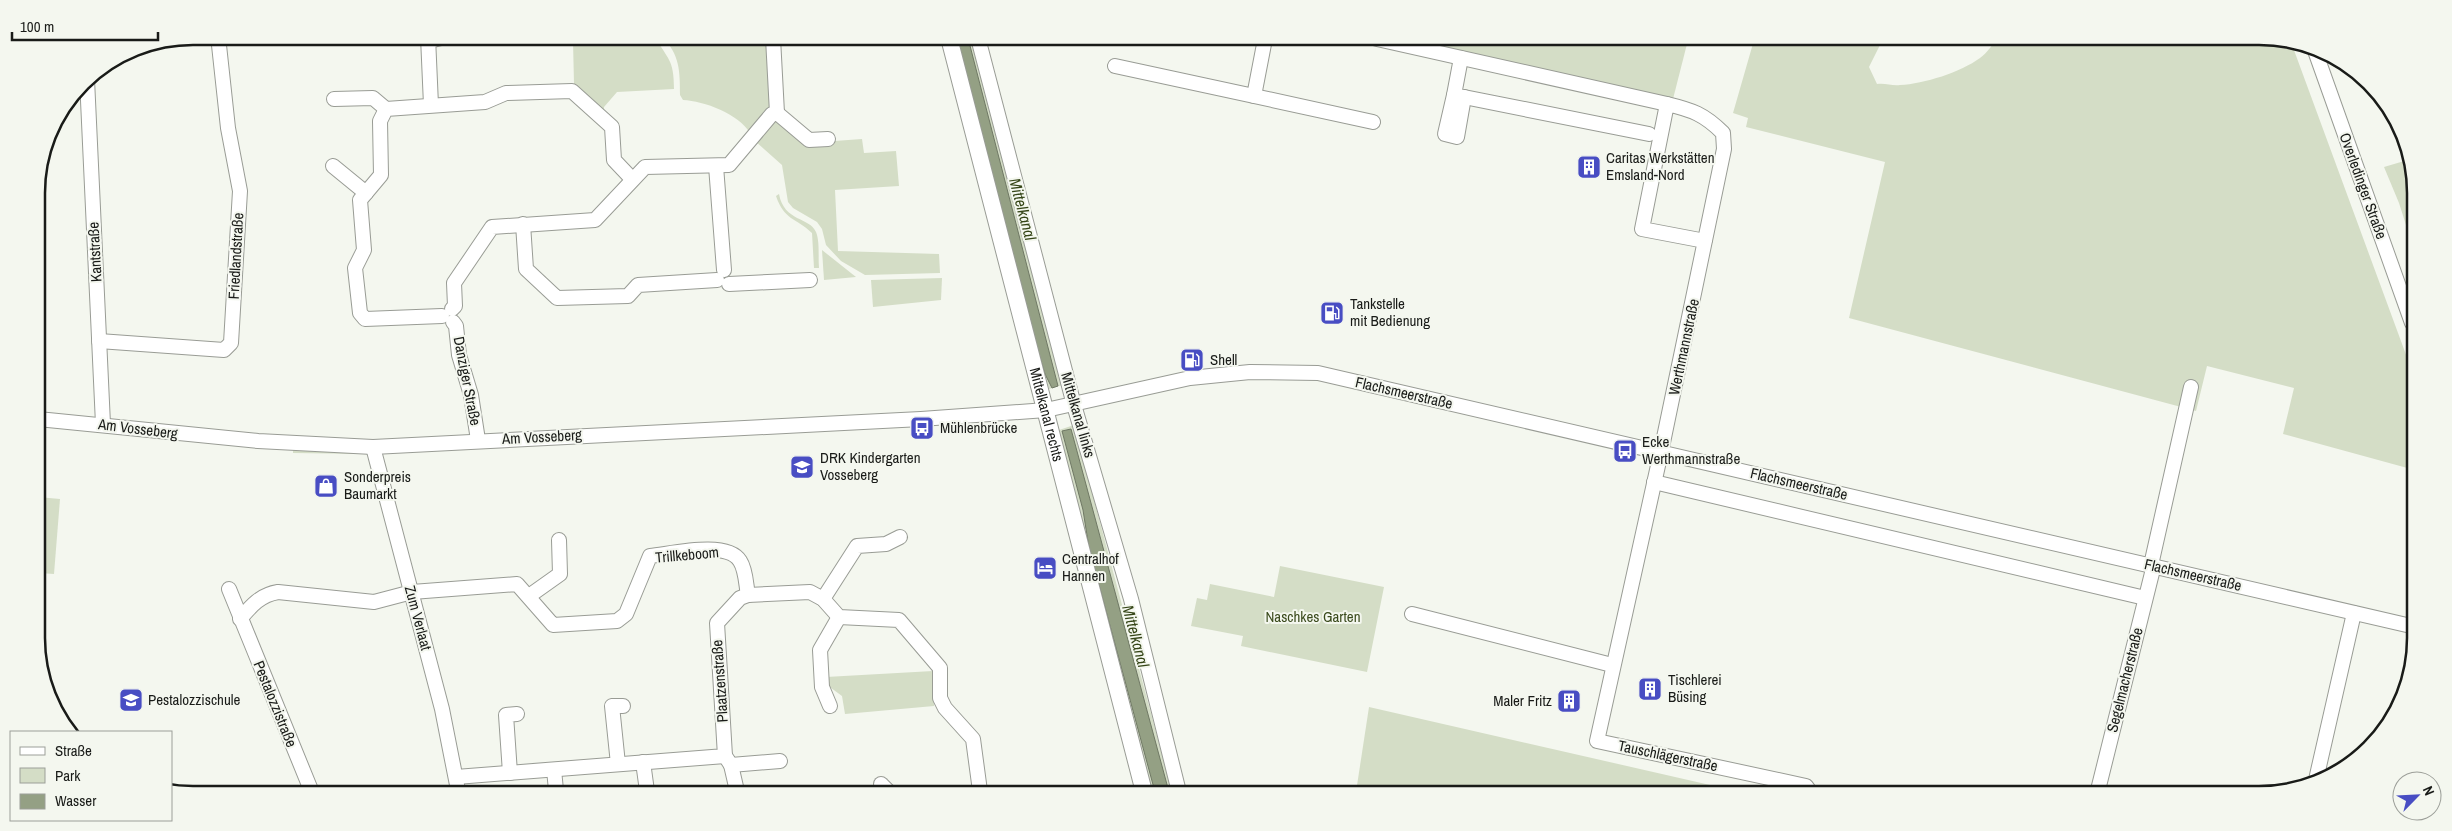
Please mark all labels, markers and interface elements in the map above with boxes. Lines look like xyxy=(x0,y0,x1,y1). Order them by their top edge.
scale bar xyxy=(12,10,159,42)
text: 100 m xyxy=(20,16,54,37)
street label: Overledinger Straße xyxy=(2335,130,2392,242)
place label: Caritas Werkstätten Emsland-Nord xyxy=(1606,147,1714,185)
building icon: Caritas Werkstätten Emsland-Nord xyxy=(1576,154,1602,180)
water label: Mittelkanal xyxy=(1004,176,1042,244)
street label: Friedlandstraße xyxy=(223,212,248,300)
street label: Kantstraße xyxy=(82,221,107,283)
place label: Tankstelle mit Bedienung xyxy=(1350,293,1430,331)
street label: Werthmannstraße xyxy=(1663,297,1704,397)
fuel station icon: Tankstelle mit Bedienung xyxy=(1319,300,1345,326)
street label: Danziger Straße xyxy=(449,335,486,427)
fuel station icon: Shell xyxy=(1179,347,1205,373)
place label: Shell xyxy=(1210,349,1237,370)
street label: Mittelkanal rechts xyxy=(1025,365,1069,464)
street label: Mittelkanal links xyxy=(1056,370,1101,460)
street label: Flachsmeerstraße xyxy=(1353,371,1455,414)
street label: Am Vosseberg xyxy=(96,413,179,444)
bus stop icon: Mühlenbrücke xyxy=(909,415,935,441)
place label: Mühlenbrücke xyxy=(940,417,1017,438)
street label: Am Vosseberg xyxy=(500,424,583,449)
place label: Ecke Werthmannstraße xyxy=(1642,431,1740,469)
bus stop icon: Ecke Werthmannstraße xyxy=(1612,438,1638,464)
place label: DRK Kindergarten Vosseberg xyxy=(820,447,921,485)
school or university icon: DRK Kindergarten Vosseberg xyxy=(789,454,815,480)
street label: Flachsmeerstraße xyxy=(1748,462,1850,505)
place label: Sonderpreis Baumarkt xyxy=(344,466,411,504)
shop icon: Sonderpreis Baumarkt xyxy=(313,473,339,499)
street label: Trillkeboom xyxy=(654,541,720,568)
place label: Centralhof Hannen xyxy=(1062,548,1119,586)
street label: Flachsmeerstraße xyxy=(2142,553,2244,596)
hotel icon: Centralhof Hannen xyxy=(1032,555,1058,581)
street label: Zum Verlaat xyxy=(400,583,437,653)
water label: Mittelkanal xyxy=(1117,603,1155,671)
park label: Naschkes Garten xyxy=(1265,606,1361,627)
street label: Segelmacherstraße xyxy=(2101,625,2148,734)
street label: Plaatzenstraße xyxy=(706,639,733,723)
street label: Pestalozzistraße xyxy=(249,657,302,750)
place label: Tischlerei Büsing xyxy=(1668,669,1722,707)
building icon: Tischlerei Büsing xyxy=(1637,676,1663,702)
school or university icon: Pestalozzischule xyxy=(118,687,144,713)
building icon: Maler Fritz xyxy=(1556,688,1582,714)
place label: Pestalozzischule xyxy=(148,689,240,710)
place label: Maler Fritz xyxy=(1493,690,1552,711)
legend xyxy=(10,731,172,821)
street label: Tauschlägerstraße xyxy=(1616,735,1720,776)
text: Straße xyxy=(55,740,92,761)
text: Park xyxy=(55,765,81,786)
north arrow xyxy=(2392,771,2442,821)
text: N xyxy=(2419,783,2439,798)
text: Wasser xyxy=(55,790,96,811)

